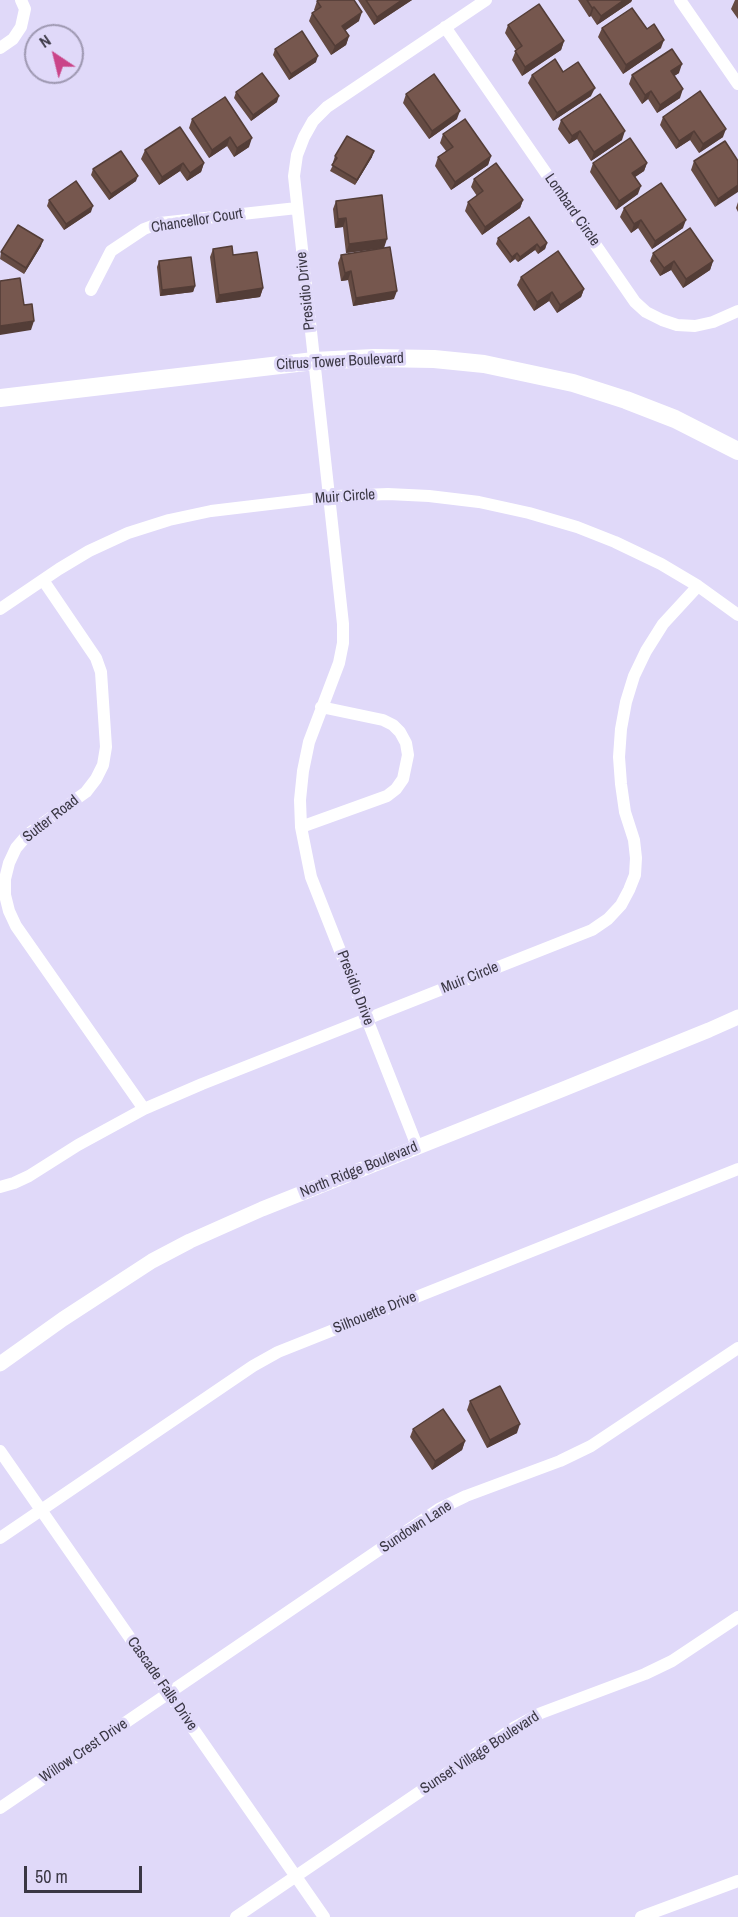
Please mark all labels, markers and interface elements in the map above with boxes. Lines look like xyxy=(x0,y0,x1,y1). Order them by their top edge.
north arrow xyxy=(24,24,84,84)
text: N xyxy=(35,29,55,53)
street label: Lombard Circle xyxy=(541,170,603,250)
street label: Chancellor Court xyxy=(150,205,244,237)
street label: Presidio Drive xyxy=(293,251,319,331)
street label: Citrus Tower Boulevard xyxy=(276,350,404,374)
street label: Muir Circle xyxy=(314,486,376,508)
street label: Sutter Road xyxy=(20,792,82,846)
street label: Presidio Drive xyxy=(333,948,377,1028)
street label: Muir Circle xyxy=(439,958,501,998)
street label: North Ridge Boulevard xyxy=(298,1138,420,1202)
street label: Silhouette Drive xyxy=(331,1288,419,1338)
street label: Sundown Lane xyxy=(377,1497,455,1557)
street label: Cascade Falls Drive xyxy=(123,1634,201,1734)
street label: Sunset Village Boulevard xyxy=(417,1708,543,1798)
street label: Willow Crest Drive xyxy=(37,1715,131,1787)
scale bar xyxy=(27,1854,146,1892)
text: 50 m xyxy=(35,1864,68,1889)

